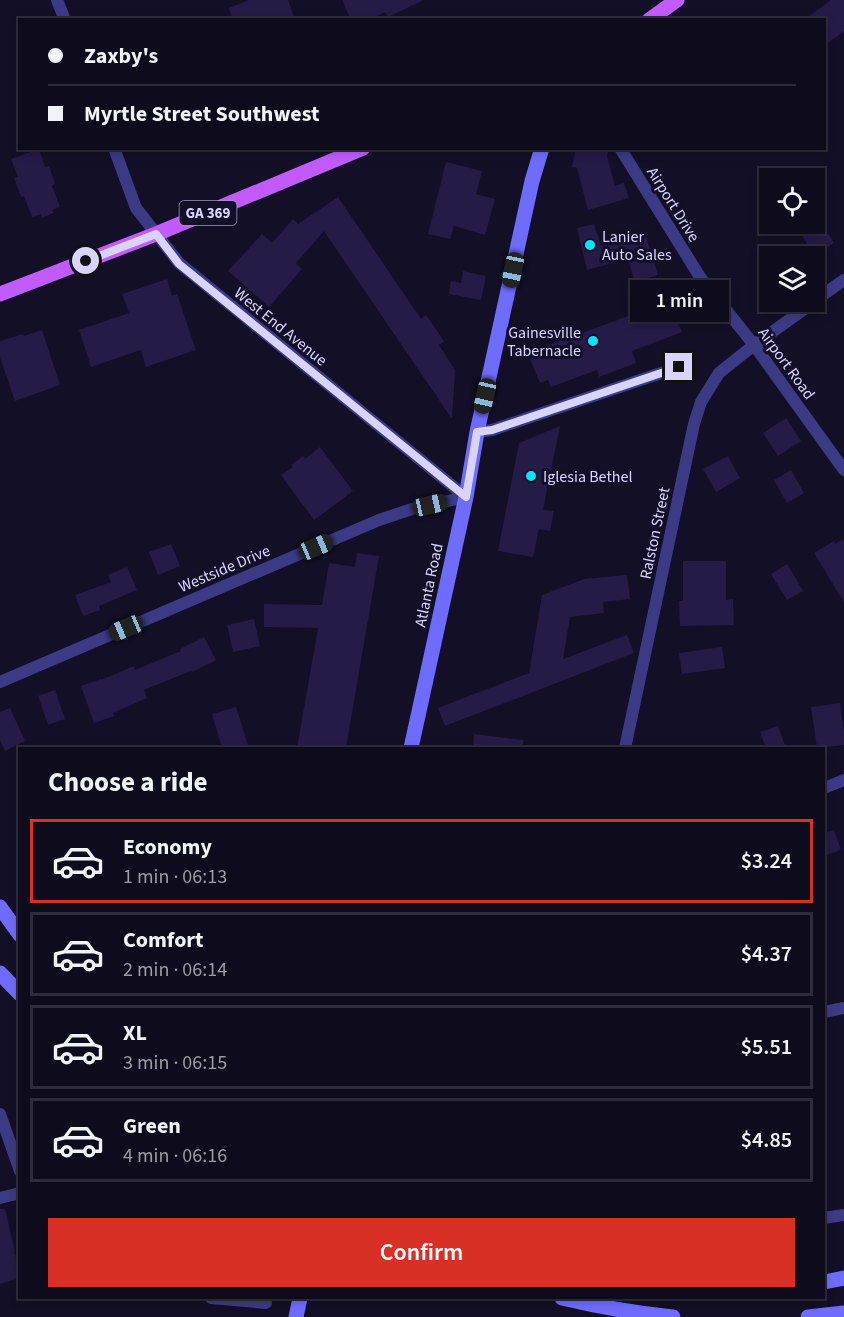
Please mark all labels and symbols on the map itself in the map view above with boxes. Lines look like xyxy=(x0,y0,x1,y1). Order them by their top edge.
street label: Airport Drive xyxy=(641,163,705,246)
road number: GA 369 xyxy=(180,201,236,225)
place label: Lanier Auto Sales xyxy=(602,226,672,266)
marker: Lanier Auto Sales xyxy=(583,238,597,252)
route start xyxy=(72,247,99,274)
car xyxy=(500,251,526,289)
callout: 1 min xyxy=(630,280,728,322)
street label: West End Avenue xyxy=(229,282,332,371)
place label: Gainesville Tabernacle xyxy=(507,322,581,362)
street label: Airport Road xyxy=(753,323,820,404)
marker: Gainesville Tabernacle xyxy=(586,334,600,348)
route end xyxy=(665,353,692,380)
car xyxy=(472,376,498,416)
place label: Iglesia Bethel xyxy=(543,466,633,488)
marker: Iglesia Bethel xyxy=(524,469,538,483)
street label: Ralston Street xyxy=(635,485,676,581)
car xyxy=(410,492,450,518)
car xyxy=(296,532,336,562)
street label: Westside Drive xyxy=(175,540,274,598)
street label: Atlanta Road xyxy=(409,541,449,629)
car xyxy=(106,613,146,643)

